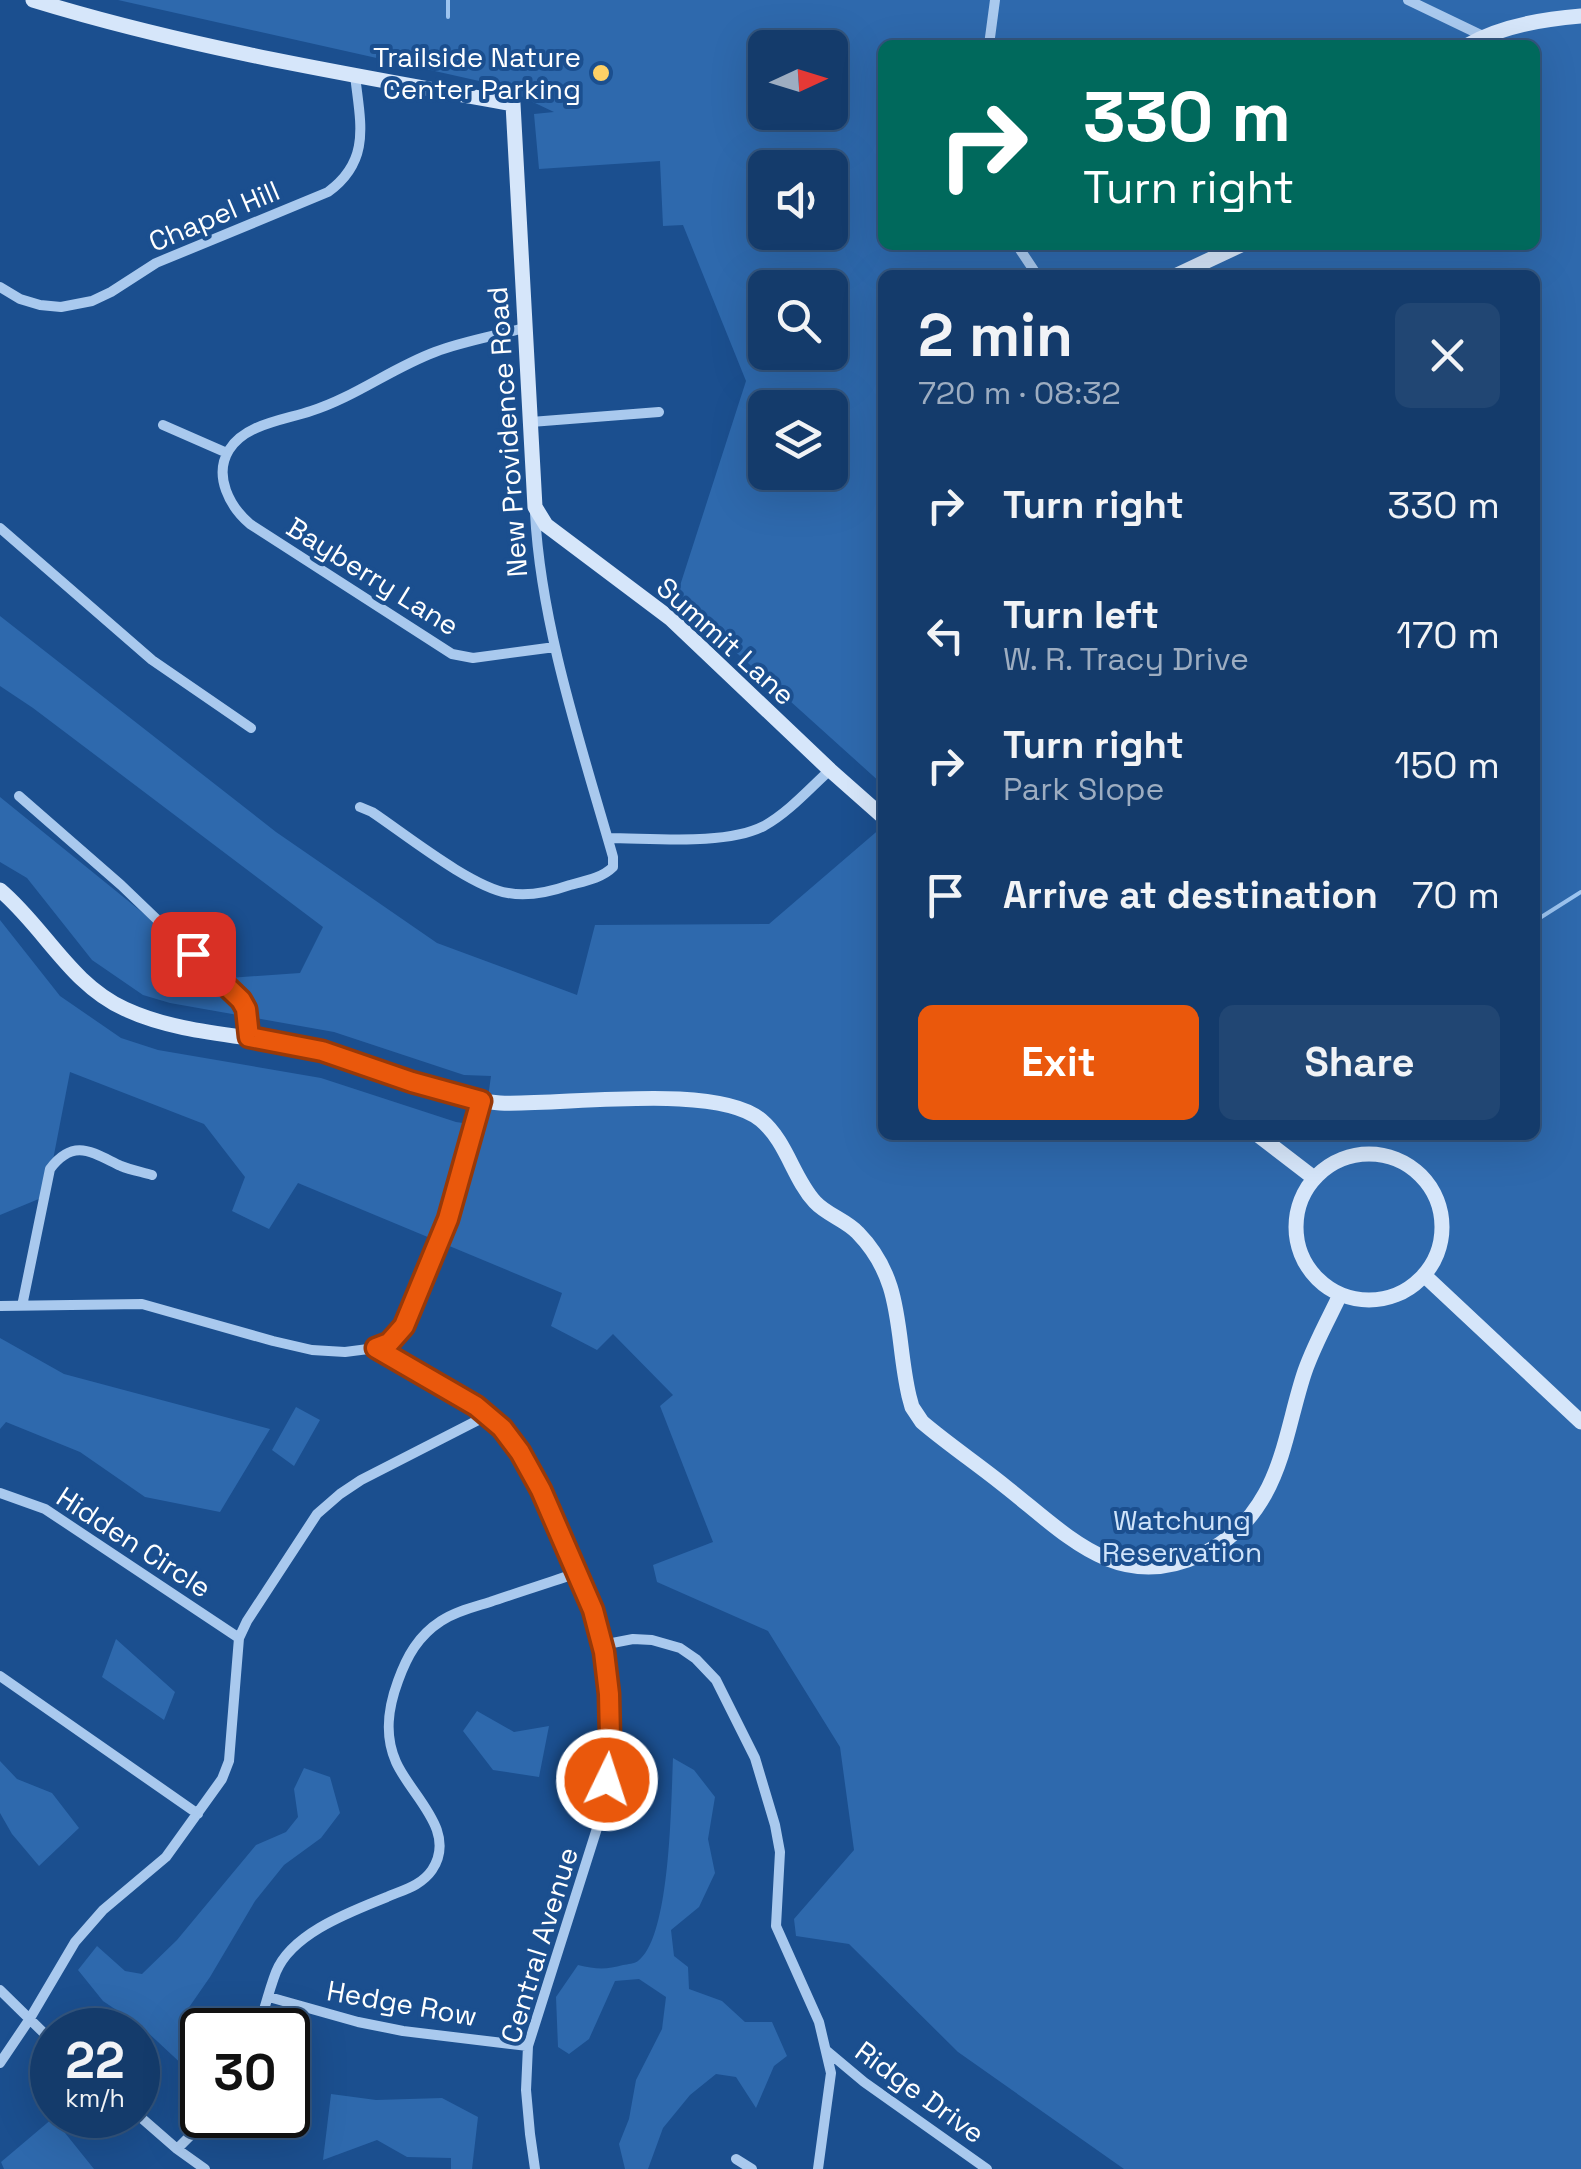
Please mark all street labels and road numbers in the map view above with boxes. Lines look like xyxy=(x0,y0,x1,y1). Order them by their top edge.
street label: Chapel Hill xyxy=(143,172,285,260)
street label: New Providence Road xyxy=(479,286,535,578)
street label: Bayberry Lane xyxy=(280,509,466,643)
street label: Summit Lane xyxy=(649,569,803,713)
street label: Hidden Circle xyxy=(50,1479,218,1605)
street label: Central Avenue xyxy=(492,1843,586,2047)
street label: Hedge Row xyxy=(324,1972,480,2034)
street label: Ridge Drive xyxy=(848,2033,992,2151)

